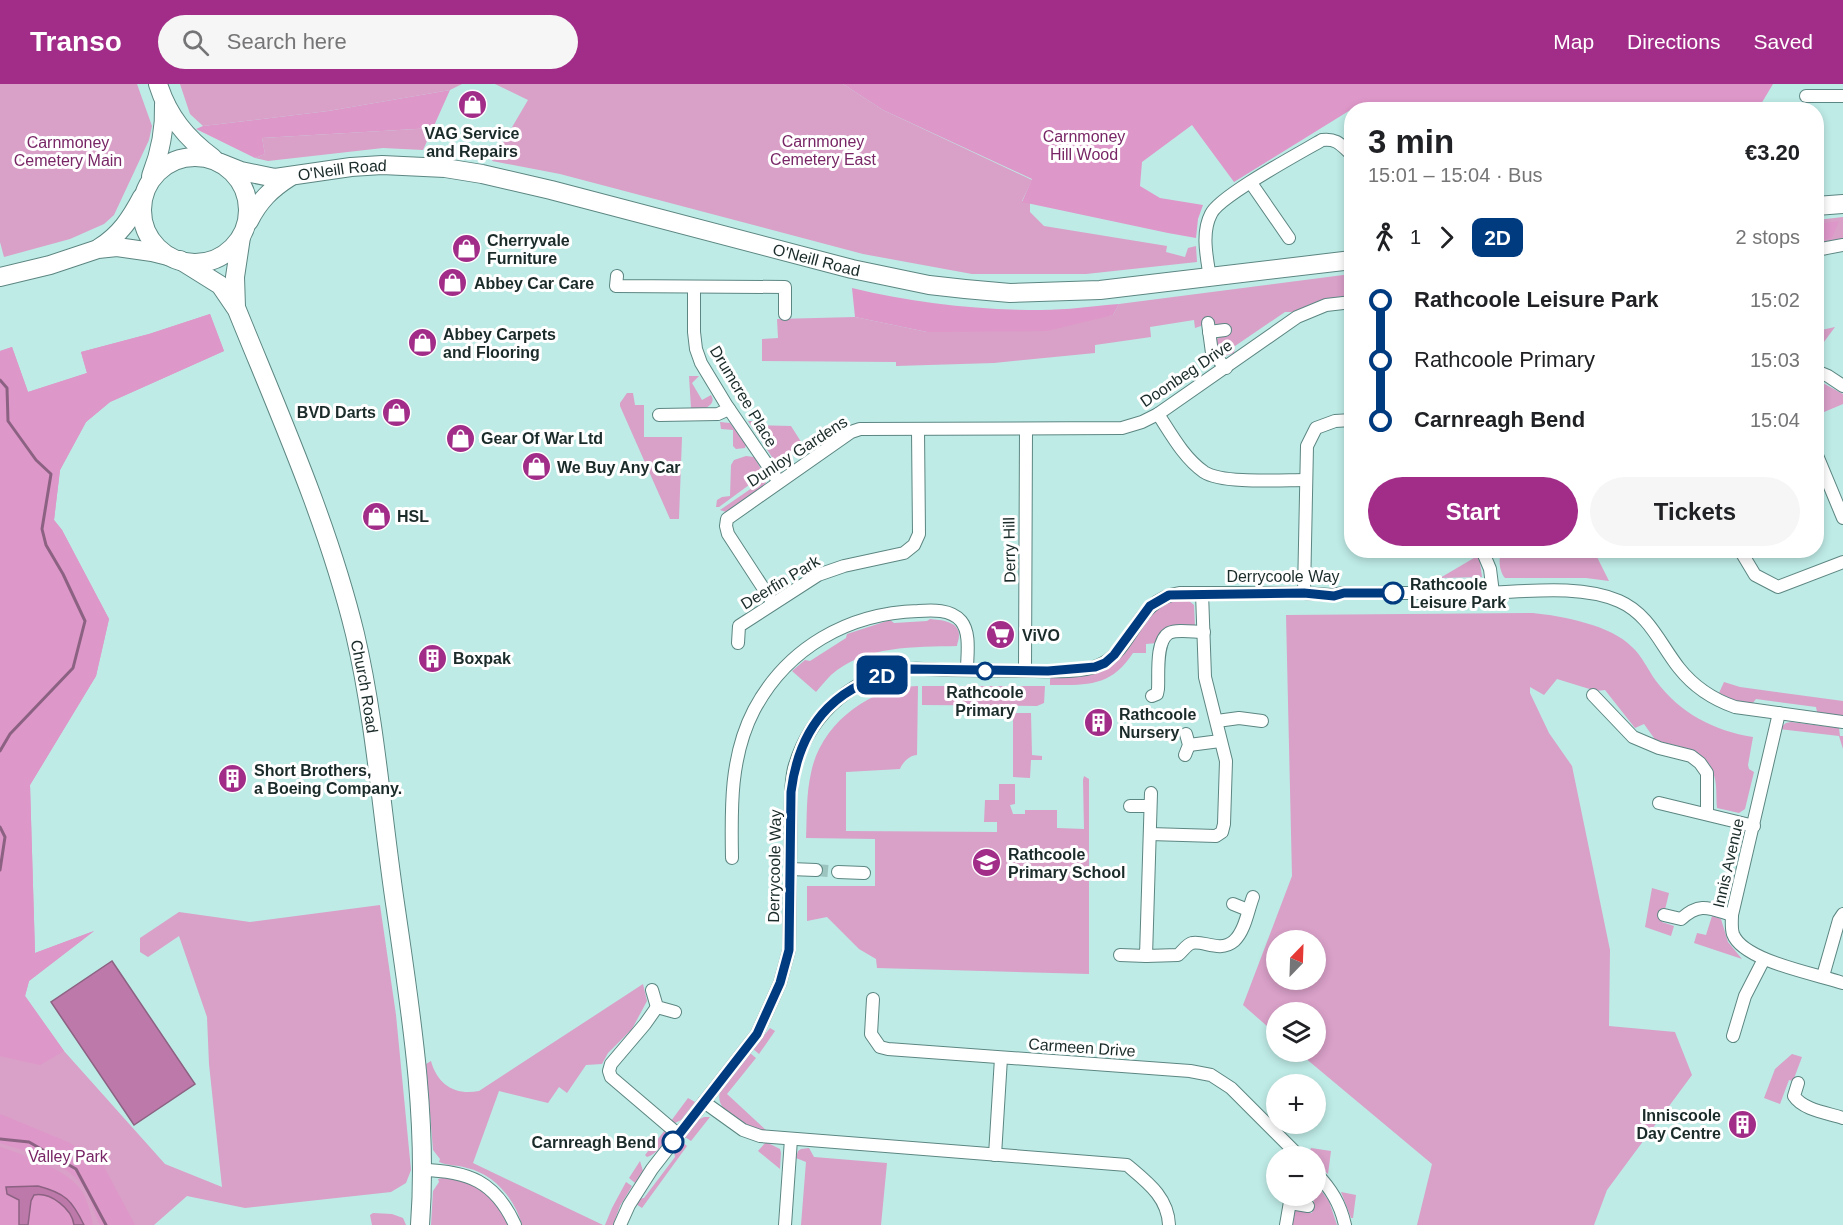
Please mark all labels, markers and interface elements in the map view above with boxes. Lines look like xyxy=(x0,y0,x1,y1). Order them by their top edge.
search box xyxy=(158,15,578,69)
text: Transo xyxy=(30,26,122,57)
icon: search xyxy=(179,26,212,59)
text: Search here xyxy=(227,29,347,54)
text: Map xyxy=(1553,30,1594,53)
text: Directions xyxy=(1627,30,1720,53)
text: Saved xyxy=(1753,30,1813,53)
shop icon: VAG Service and Repairs xyxy=(456,89,488,121)
text: 3 min xyxy=(1368,123,1454,160)
place label: VAG Service and Repairs xyxy=(425,125,520,160)
park label: Carnmoney Hill Wood xyxy=(1043,128,1125,163)
park label: Carnmoney Cemetery East xyxy=(770,133,876,168)
park label: Carnmoney Cemetery Main xyxy=(14,134,122,169)
text: €3.20 xyxy=(1745,140,1800,165)
street label: O'Neill Road xyxy=(297,157,387,184)
text: 15:01 – 15:04 · Bus xyxy=(1368,164,1543,186)
icon: walk xyxy=(1368,221,1401,254)
icon: forward xyxy=(1430,221,1463,254)
text: 1 xyxy=(1410,226,1421,248)
text: 2D xyxy=(1484,226,1511,249)
text: 2 stops xyxy=(1736,226,1800,248)
place label: Cherryvale Furniture xyxy=(487,232,570,267)
shop icon: Cherryvale Furniture xyxy=(450,233,482,265)
street label: O'Neill Road xyxy=(771,241,861,279)
shop icon: Abbey Car Care xyxy=(437,267,469,299)
place label: Abbey Car Care xyxy=(474,275,594,292)
text: Rathcoole Leisure Park xyxy=(1414,287,1659,312)
text: 15:02 xyxy=(1750,289,1800,311)
place label: Abbey Carpets and Flooring xyxy=(443,326,556,361)
shop icon: Abbey Carpets and Flooring xyxy=(406,327,438,359)
street label: Doonbeg Drive xyxy=(1137,336,1235,410)
street label: Drumcree Place xyxy=(707,343,780,450)
text: Rathcoole Primary xyxy=(1414,347,1595,372)
text: 15:03 xyxy=(1750,349,1800,371)
shop icon: BVD Darts xyxy=(381,396,413,428)
place label: BVD Darts xyxy=(297,404,376,421)
text: Carnreagh Bend xyxy=(1414,407,1585,432)
text: 15:04 xyxy=(1750,409,1800,431)
street label: Dunloy Gardens xyxy=(744,413,850,490)
shop icon: Gear Of War Ltd xyxy=(444,422,476,454)
place label: Gear Of War Ltd xyxy=(481,430,603,447)
shop icon: We Buy Any Car xyxy=(520,451,552,483)
place label: We Buy Any Car xyxy=(557,459,681,476)
button: Start xyxy=(1368,477,1578,546)
button: Tickets xyxy=(1590,477,1800,546)
shop icon: HSL xyxy=(360,500,392,532)
place label: HSL xyxy=(397,508,429,525)
street label: Derry Hill xyxy=(1000,517,1019,583)
street label: Deerfin Park xyxy=(738,552,824,613)
street label: Derrycoole Way xyxy=(1226,568,1340,585)
place label: Rathcoole Leisure Park xyxy=(1410,576,1506,611)
marker: Rathcoole Leisure Park xyxy=(1382,582,1404,604)
supermarket icon: ViVO xyxy=(985,619,1017,651)
place label: ViVO xyxy=(1022,627,1060,644)
street label: Church Road xyxy=(348,638,381,734)
building icon: Boxpak xyxy=(416,642,448,674)
place label: Boxpak xyxy=(453,650,511,667)
line badge: 2D xyxy=(855,656,909,694)
marker: Rathcoole Primary xyxy=(976,662,994,680)
text: 2D xyxy=(869,664,895,687)
place label: Rathcoole Primary xyxy=(946,684,1024,719)
place label: Rathcoole Nursery xyxy=(1119,706,1196,741)
building icon: Rathcoole Nursery xyxy=(1082,707,1114,739)
place label: Short Brothers, a Boeing Company. xyxy=(254,762,402,797)
building icon: Short Brothers, a Boeing Company. xyxy=(217,763,249,795)
street label: Derrycoole Way xyxy=(765,809,784,923)
street label: Innis Avenue xyxy=(1710,817,1747,910)
place label: Rathcoole Primary School xyxy=(1008,846,1125,881)
school or university icon: Rathcoole Primary School xyxy=(971,847,1003,879)
north arrow xyxy=(1266,930,1326,990)
map controls xyxy=(1266,930,1326,1206)
button: layers xyxy=(1266,1002,1326,1062)
street label: Carmeen Drive xyxy=(1028,1035,1136,1060)
button: + xyxy=(1266,1074,1326,1134)
place label: Inniscoole Day Centre xyxy=(1637,1107,1721,1142)
building icon: Inniscoole Day Centre xyxy=(1726,1108,1758,1140)
marker: Carnreagh Bend xyxy=(662,1131,684,1153)
place label: Carnreagh Bend xyxy=(532,1134,656,1151)
button: − xyxy=(1266,1146,1326,1206)
park label: Valley Park xyxy=(28,1148,109,1165)

